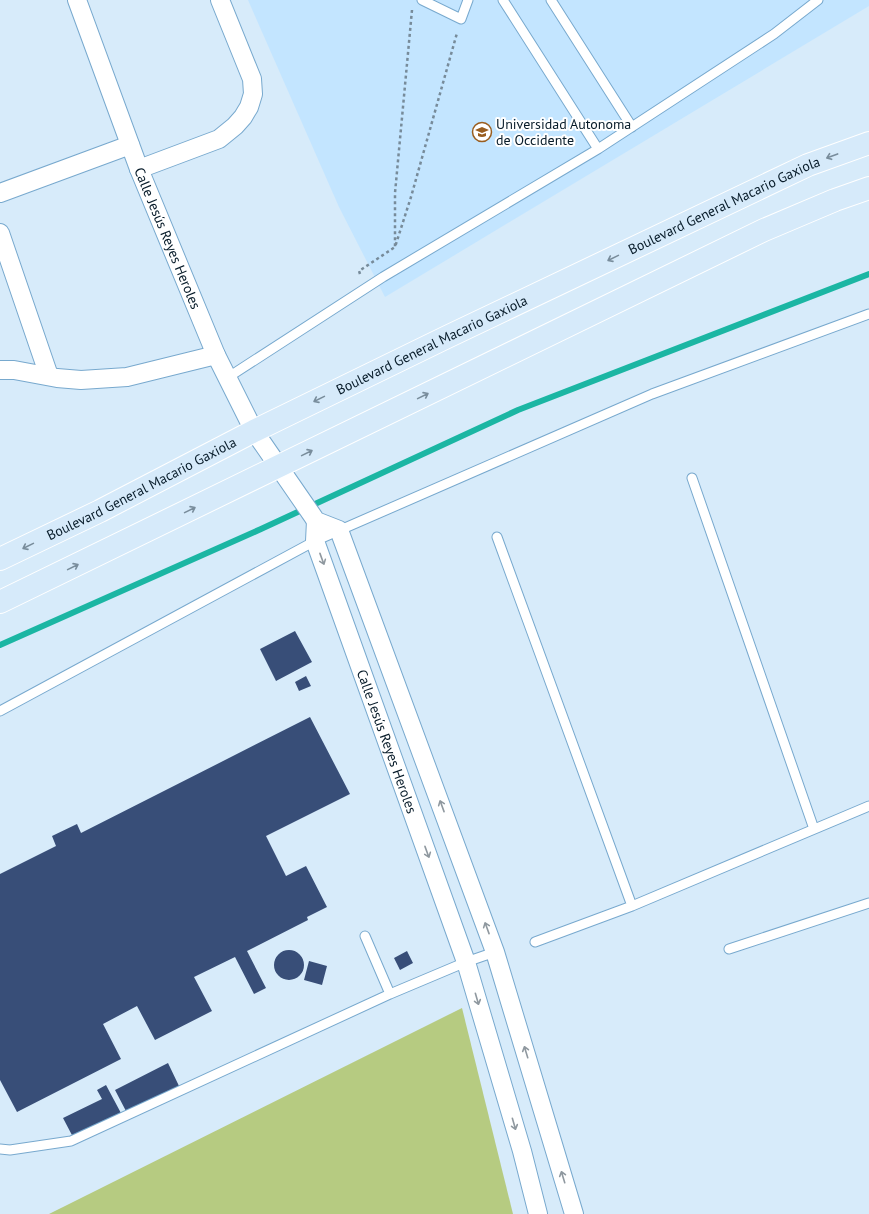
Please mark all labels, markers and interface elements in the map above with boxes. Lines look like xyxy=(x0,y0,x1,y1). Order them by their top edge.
place label: Universidad Autonoma de Occidente xyxy=(496,115,631,149)
school or university icon: Universidad Autonoma de Occidente xyxy=(471,121,493,143)
street label: Boulevard General Macario Gaxiola xyxy=(625,152,822,258)
one-way arrow xyxy=(827,152,839,160)
street label: Calle Jesús Reyes Heroles xyxy=(130,165,205,312)
one-way arrow xyxy=(607,255,619,262)
street label: Boulevard General Macario Gaxiola xyxy=(333,291,530,399)
one-way arrow xyxy=(417,392,429,399)
one-way arrow xyxy=(314,396,326,403)
street label: Boulevard General Macario Gaxiola xyxy=(44,433,239,544)
one-way arrow xyxy=(300,449,312,456)
one-way arrow xyxy=(183,506,195,513)
one-way arrow xyxy=(22,543,34,550)
one-way arrow xyxy=(318,552,326,564)
one-way arrow xyxy=(67,563,79,570)
street label: Calle Jesús Reyes Heroles xyxy=(353,667,421,816)
one-way arrow xyxy=(437,801,445,813)
one-way arrow xyxy=(424,846,431,859)
one-way arrow xyxy=(482,923,490,935)
one-way arrow xyxy=(474,992,481,1005)
one-way arrow xyxy=(522,1046,529,1059)
one-way arrow xyxy=(511,1117,518,1130)
one-way arrow xyxy=(559,1170,566,1183)

